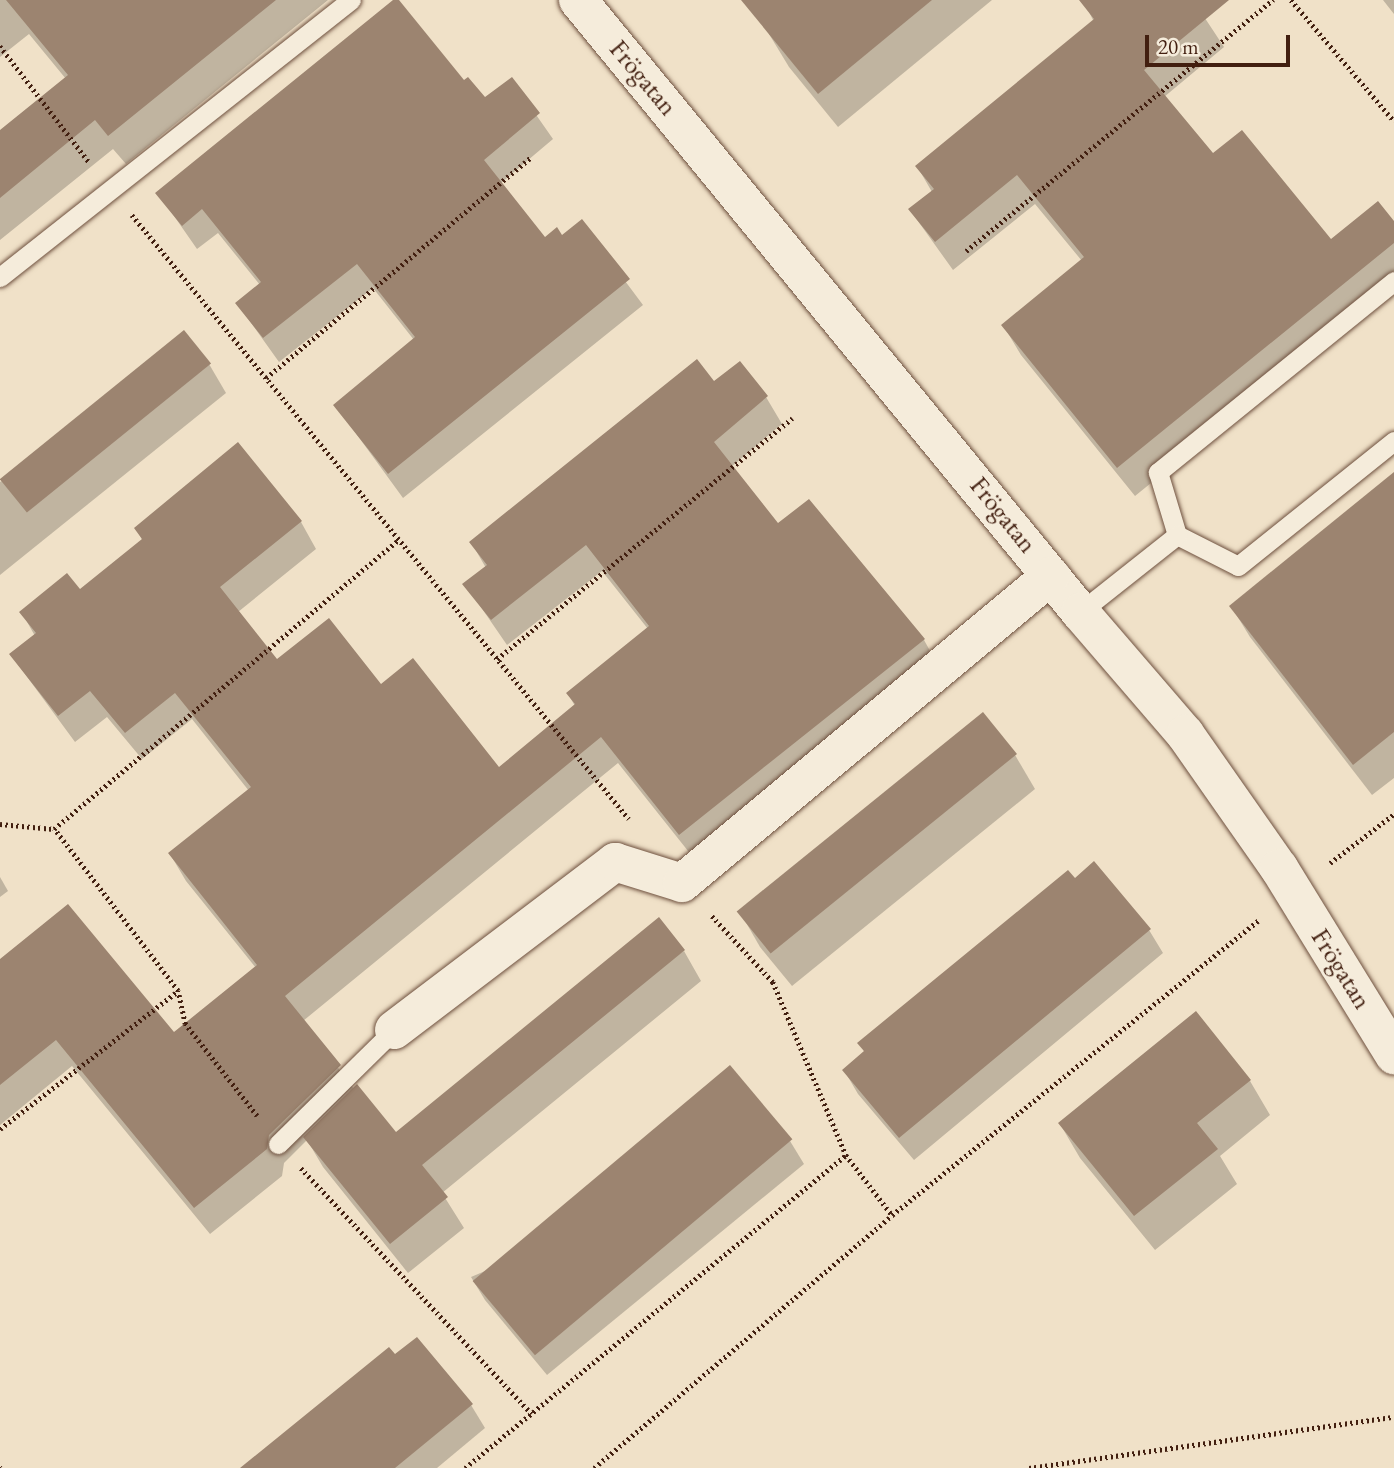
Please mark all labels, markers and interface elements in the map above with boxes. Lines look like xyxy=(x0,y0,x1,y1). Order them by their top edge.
scale bar xyxy=(1149,21,1294,65)
text: 20 m xyxy=(1158,33,1199,60)
street label: Frögatan xyxy=(603,34,683,122)
street label: Frögatan xyxy=(963,471,1043,559)
street label: Frögatan xyxy=(1304,923,1378,1015)

